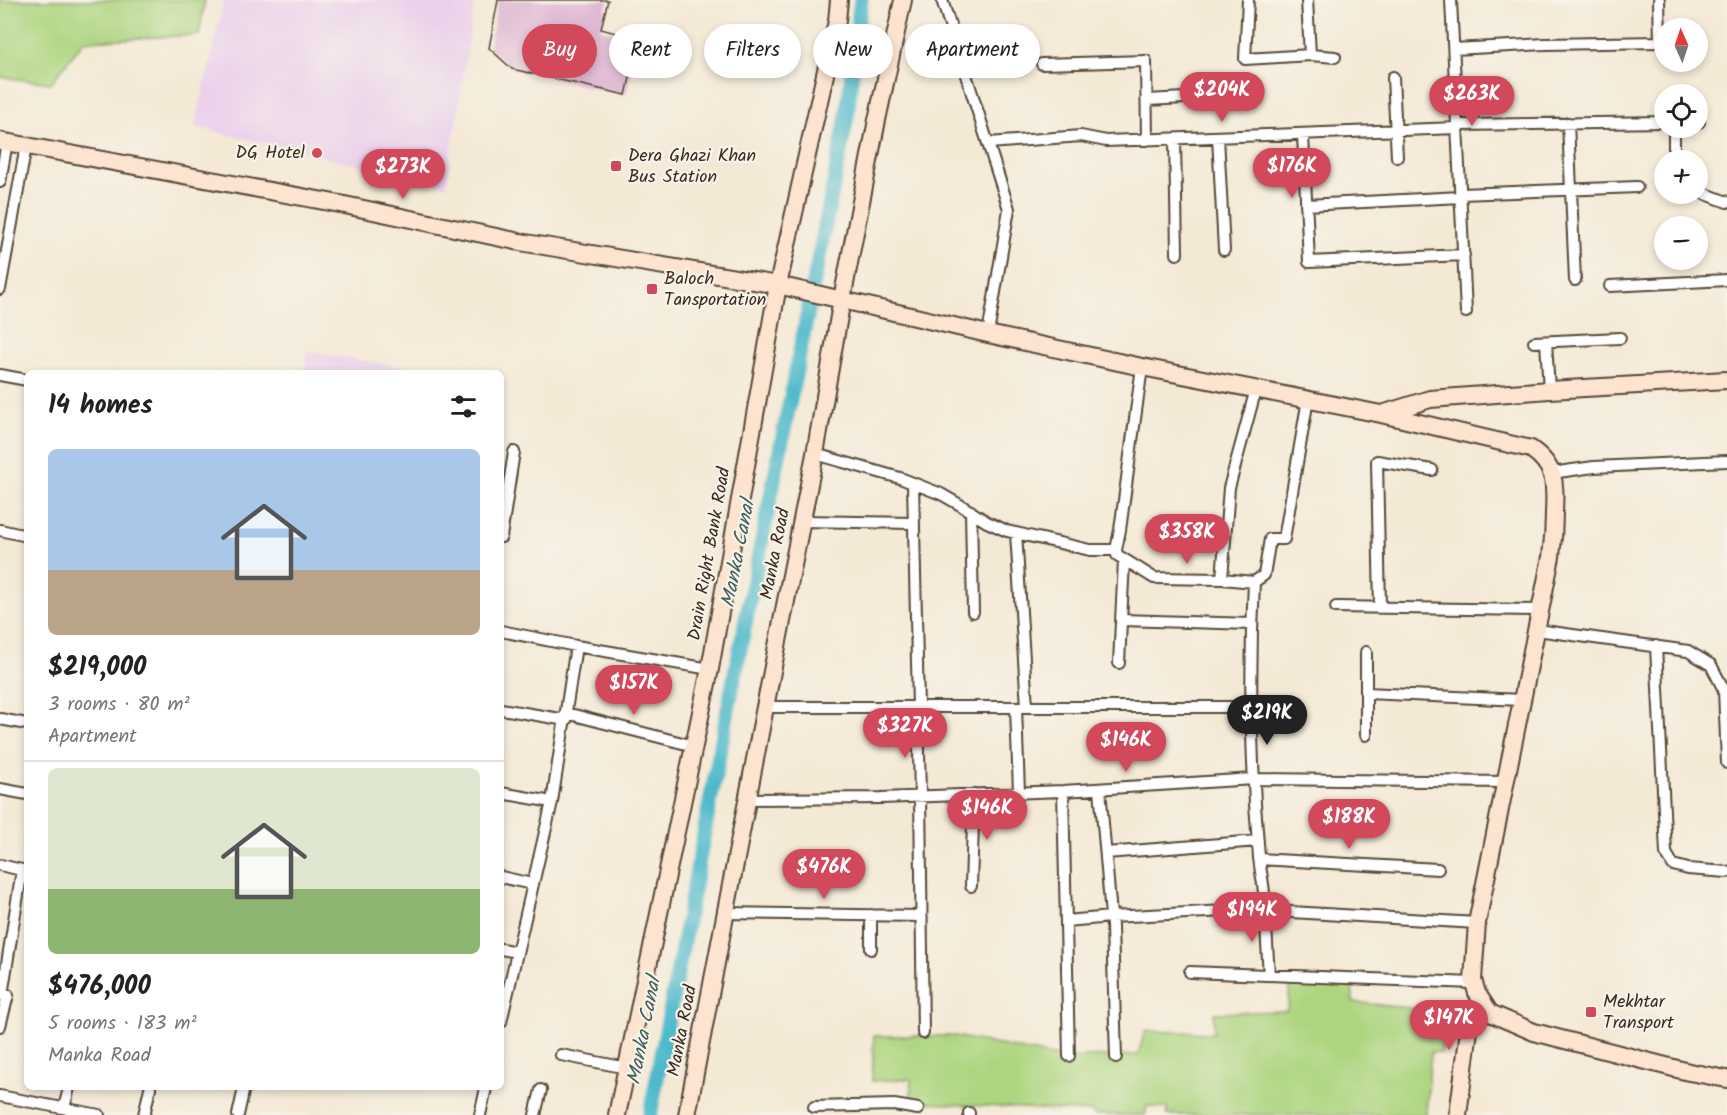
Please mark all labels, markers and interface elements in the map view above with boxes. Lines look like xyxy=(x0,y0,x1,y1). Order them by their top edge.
north arrow xyxy=(1654,18,1708,72)
map controls xyxy=(1654,18,1708,270)
chip: Buy xyxy=(522,24,597,78)
chip: Rent xyxy=(609,24,692,78)
chip: Filters xyxy=(704,24,801,78)
chip: New xyxy=(813,24,893,78)
chip: Apartment xyxy=(905,24,1040,78)
pin: $204K xyxy=(1180,72,1264,123)
text: $204K xyxy=(1194,75,1250,107)
pin: $263K xyxy=(1430,76,1514,127)
text: $263K xyxy=(1443,79,1501,111)
button: locate xyxy=(1654,84,1708,138)
place label: DG Hotel xyxy=(235,139,306,168)
place label: Dera Ghazi Khan Bus Station xyxy=(628,142,756,192)
marker: DG Hotel xyxy=(310,146,324,160)
pin: $176K xyxy=(1250,148,1334,199)
pin: $273K xyxy=(361,149,445,200)
button: + xyxy=(1654,150,1708,204)
text: $176K xyxy=(1267,151,1317,183)
text: $273K xyxy=(375,152,431,184)
marker: Dera Ghazi Khan Bus Station xyxy=(609,159,623,173)
button: − xyxy=(1654,216,1708,270)
place label: Baloch Tansportation xyxy=(664,265,766,315)
marker: Baloch Tansportation xyxy=(645,282,659,296)
text: 14 homes xyxy=(48,385,153,427)
icon: filters xyxy=(447,390,480,423)
street label: Drain Right Bank Road xyxy=(680,464,740,643)
icon: home xyxy=(210,488,318,596)
water label: Manka Canal xyxy=(713,493,766,611)
street label: Manka Road xyxy=(753,505,799,602)
pin: $358K xyxy=(1145,514,1229,565)
text: $358K xyxy=(1159,517,1215,549)
text: $219,000 xyxy=(48,647,146,689)
pin: $157K xyxy=(592,665,676,716)
text: $157K xyxy=(609,668,659,700)
text: 3 rooms · 80 m² xyxy=(48,689,190,721)
pin: $219K xyxy=(1225,695,1309,746)
text: $219K xyxy=(1241,698,1293,730)
pin: $327K xyxy=(863,708,947,759)
text: $327K xyxy=(877,711,933,743)
text: Apartment xyxy=(48,721,137,753)
pin: $146K xyxy=(1084,722,1168,773)
text: $146K xyxy=(1100,725,1152,757)
pin: $146K xyxy=(945,790,1029,841)
text: $146K xyxy=(961,793,1013,825)
pin: $188K xyxy=(1307,799,1391,850)
text: $188K xyxy=(1322,802,1376,834)
icon: home xyxy=(210,807,318,915)
pin: $476K xyxy=(782,849,866,900)
text: $476K xyxy=(796,852,852,884)
pin: $194K xyxy=(1210,892,1294,943)
text: $194K xyxy=(1227,895,1277,927)
text: $476,000 xyxy=(48,966,151,1008)
water label: Manka Canal xyxy=(619,970,672,1088)
street label: Manka Road xyxy=(660,982,706,1079)
place label: Mekhtar Transport xyxy=(1603,988,1675,1038)
pin: $147K xyxy=(1407,1000,1491,1051)
text: $147K xyxy=(1424,1003,1474,1035)
marker: Mekhtar Transport xyxy=(1584,1005,1598,1019)
text: 5 rooms · 183 m² xyxy=(48,1008,197,1040)
text: Manka Road xyxy=(48,1040,151,1072)

